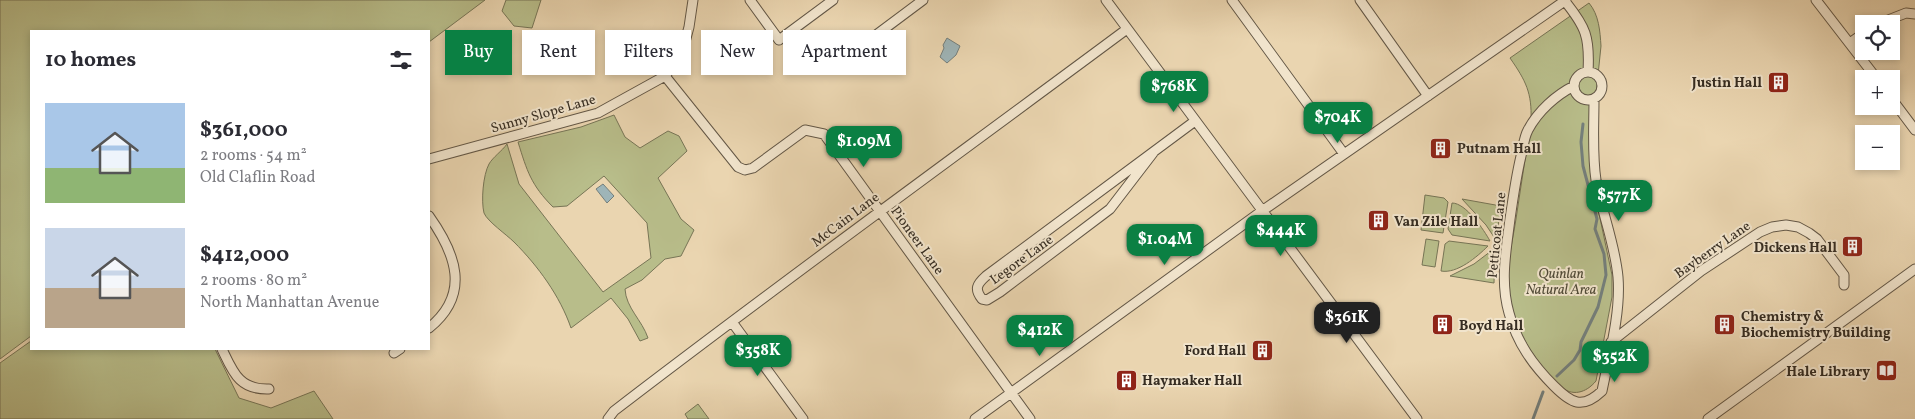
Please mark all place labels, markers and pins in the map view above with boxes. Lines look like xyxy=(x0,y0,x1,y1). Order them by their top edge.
pin: $768K xyxy=(1139,70,1209,113)
building icon: Justin Hall xyxy=(1766,70,1790,94)
place label: Justin Hall xyxy=(1691,74,1762,93)
pin: $704K xyxy=(1303,102,1373,144)
pin: $1.09M xyxy=(823,126,905,168)
building icon: Putnam Hall xyxy=(1429,136,1453,160)
place label: Putnam Hall xyxy=(1457,140,1541,159)
pin: $577K xyxy=(1584,180,1654,222)
building icon: Van Zile Hall xyxy=(1366,209,1390,233)
place label: Van Zile Hall xyxy=(1394,213,1479,232)
pin: $444K xyxy=(1246,214,1316,257)
pin: $1.04M xyxy=(1124,224,1206,266)
building icon: Dickens Hall xyxy=(1841,235,1865,259)
place label: Dickens Hall xyxy=(1754,239,1837,258)
pin: $361K xyxy=(1312,302,1382,344)
place label: Chemistry & Biochemistry Building xyxy=(1741,308,1891,343)
building icon: Chemistry & Biochemistry Building xyxy=(1713,312,1737,336)
building icon: Boyd Hall xyxy=(1431,313,1455,337)
pin: $412K xyxy=(1005,314,1075,357)
place label: Boyd Hall xyxy=(1459,317,1523,336)
pin: $358K xyxy=(723,334,793,377)
building icon: Ford Hall xyxy=(1250,338,1274,362)
pin: $352K xyxy=(1580,340,1650,383)
place label: Ford Hall xyxy=(1184,342,1246,361)
library icon: Hale Library xyxy=(1874,359,1898,383)
place label: Hale Library xyxy=(1786,363,1870,382)
building icon: Haymaker Hall xyxy=(1114,368,1138,392)
place label: Haymaker Hall xyxy=(1142,372,1242,391)

